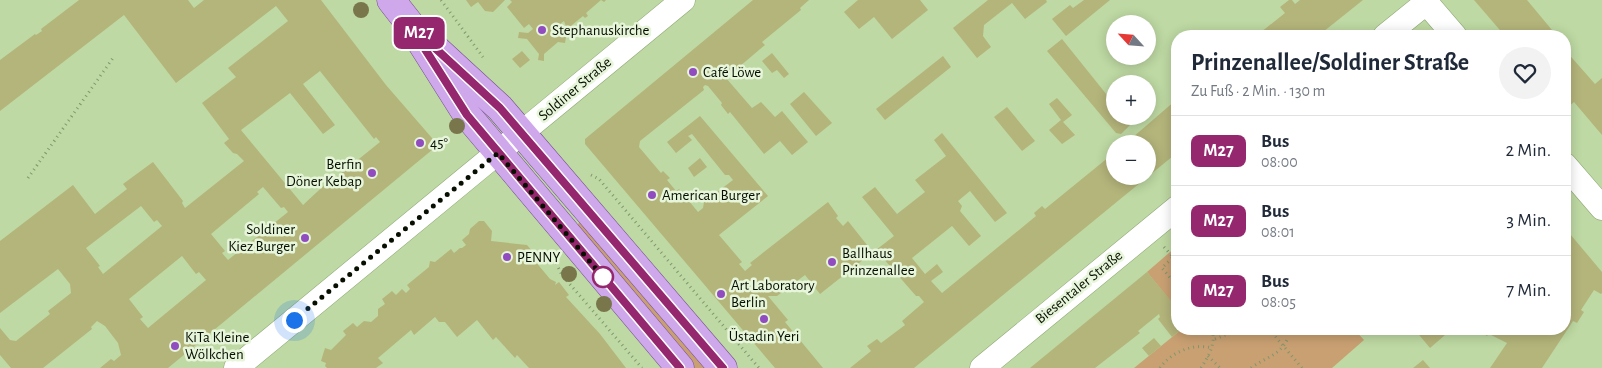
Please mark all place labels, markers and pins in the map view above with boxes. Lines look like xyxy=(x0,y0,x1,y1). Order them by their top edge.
place label: Stephanuskirche xyxy=(552,23,650,38)
marker: Stephanuskirche xyxy=(536,24,548,36)
place label: Café Löwe xyxy=(703,65,761,80)
marker: Café Löwe xyxy=(687,66,699,78)
place label: 45° xyxy=(430,136,448,151)
marker: 45° xyxy=(414,137,426,149)
place label: Berfin Döner Kebap xyxy=(286,157,362,189)
marker: Berfin Döner Kebap xyxy=(366,167,378,179)
place label: American Burger xyxy=(662,188,760,203)
marker: American Burger xyxy=(646,189,658,201)
place label: Soldiner Kiez Burger xyxy=(228,222,295,254)
marker: Soldiner Kiez Burger xyxy=(299,232,311,244)
place label: Ballhaus Prinzenallee xyxy=(842,246,915,278)
place label: PENNY xyxy=(517,250,561,265)
marker: PENNY xyxy=(501,251,513,263)
marker: Ballhaus Prinzenallee xyxy=(826,256,838,268)
unlabelled marker xyxy=(592,266,614,288)
place label: Art Laboratory Berlin xyxy=(731,278,815,310)
marker: Art Laboratory Berlin xyxy=(715,288,727,300)
marker: Üstadin Yeri xyxy=(758,313,770,325)
place label: Üstadin Yeri xyxy=(729,327,799,344)
place label: KiTa Kleine Wölkchen xyxy=(185,330,250,362)
marker: KiTa Kleine Wölkchen xyxy=(169,340,181,352)

